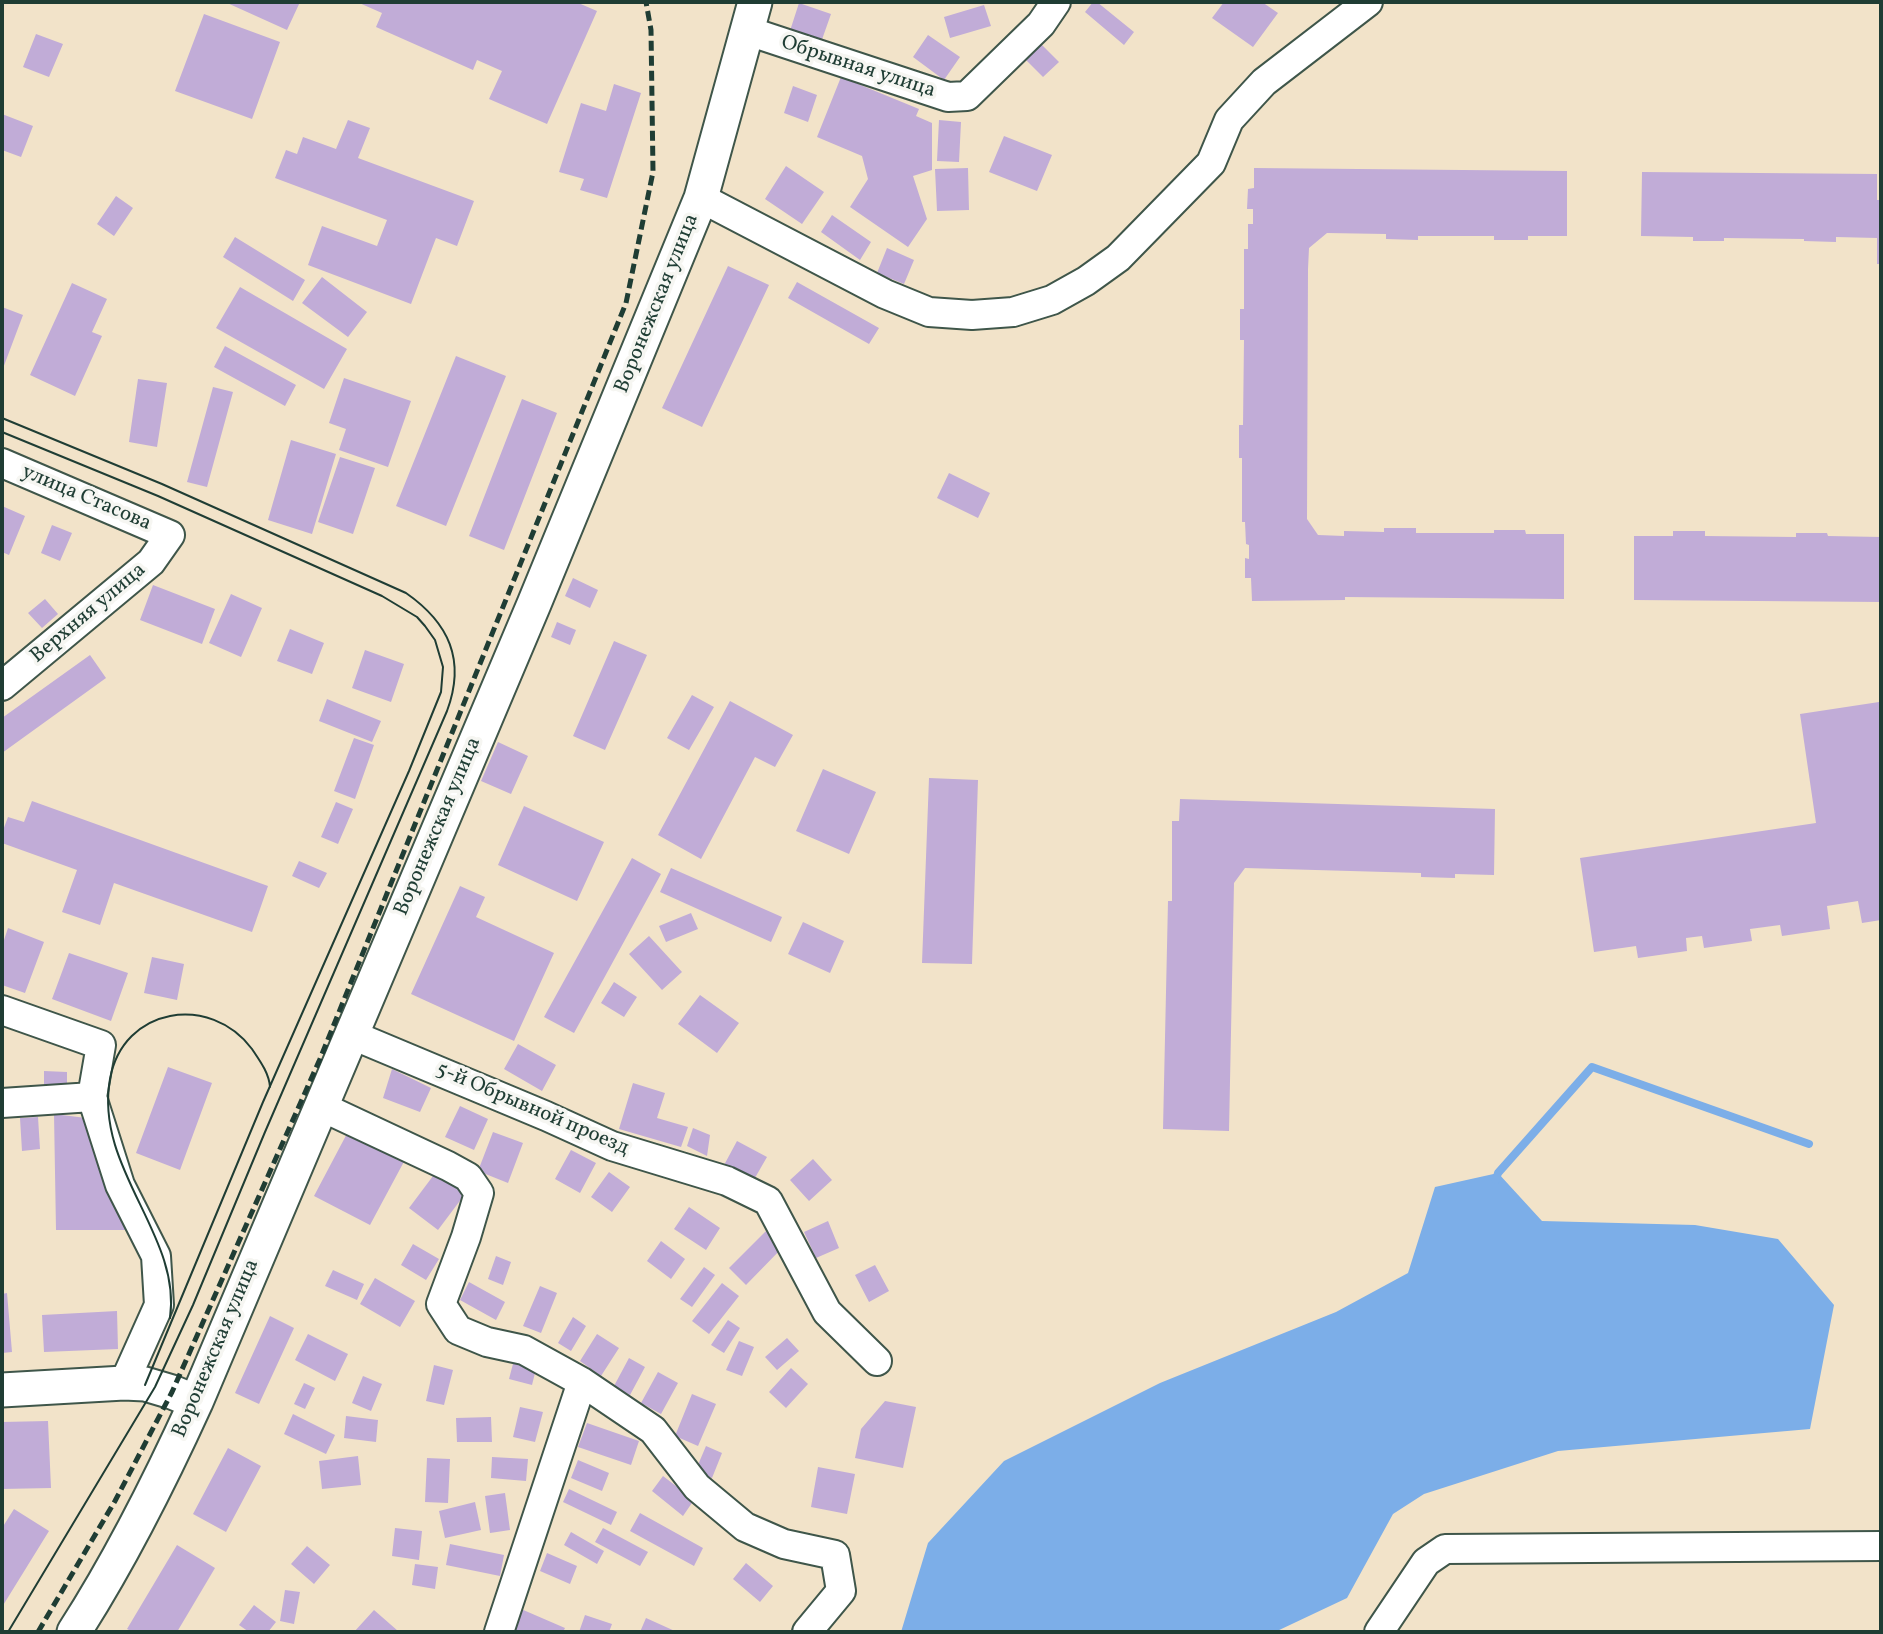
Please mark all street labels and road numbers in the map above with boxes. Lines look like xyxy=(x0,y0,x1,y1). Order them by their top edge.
street label: Обрывная улица xyxy=(778,31,938,105)
street label: Воронежская улица xyxy=(611,211,705,397)
street label: улица Стасова xyxy=(17,460,155,538)
street label: Верхняя улица xyxy=(26,558,152,670)
street label: Воронежская улица xyxy=(390,734,488,920)
street label: 5-й Обрывной проезд xyxy=(432,1058,632,1162)
street label: Воронежская улица xyxy=(168,1256,266,1442)

